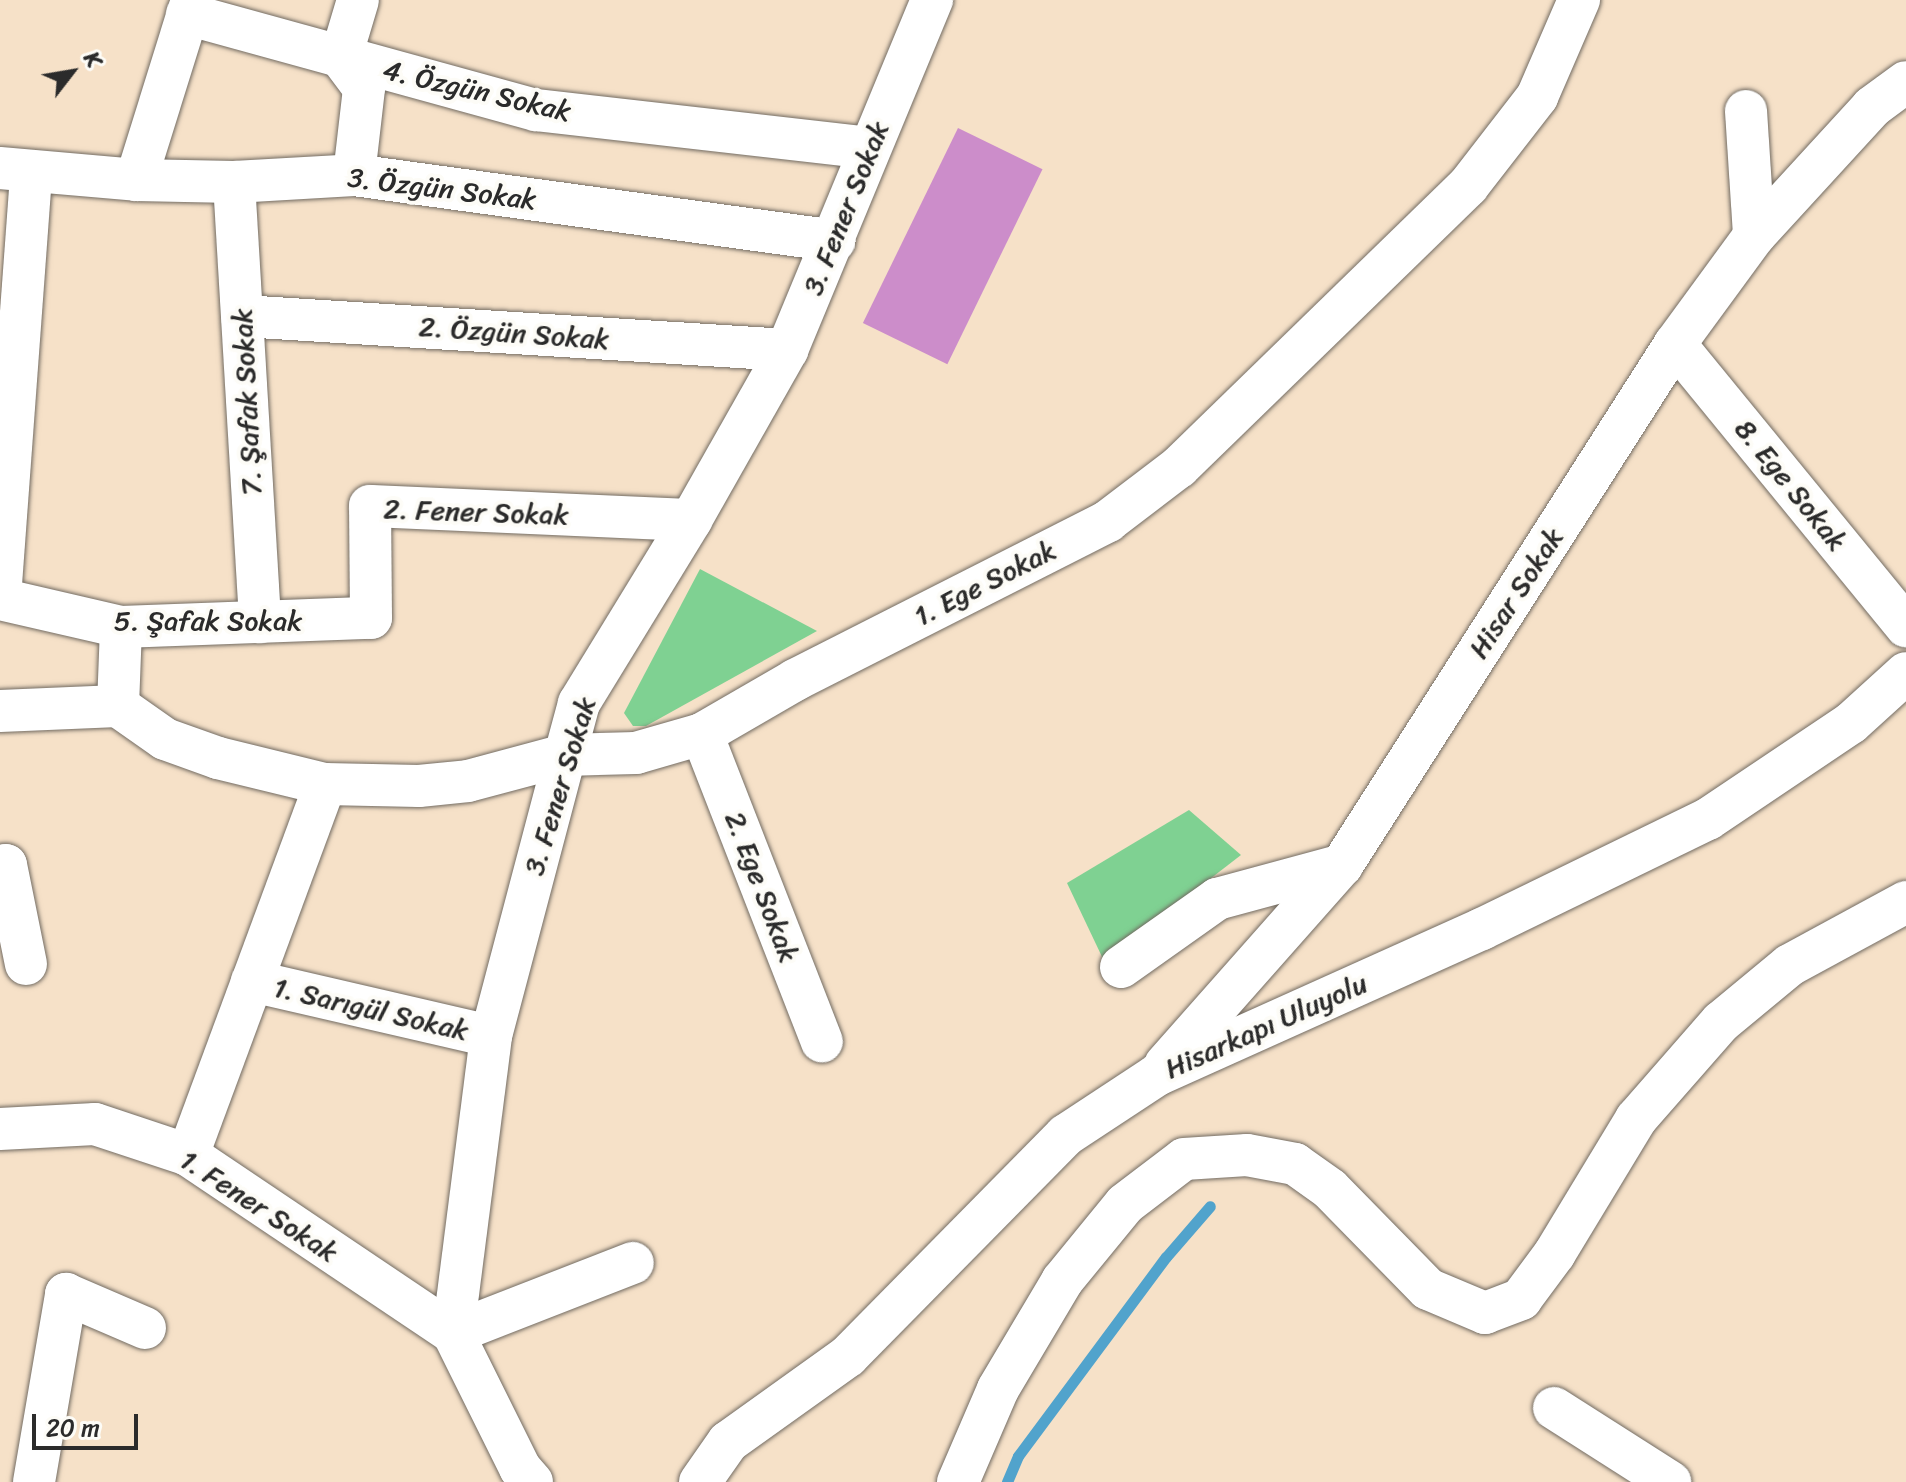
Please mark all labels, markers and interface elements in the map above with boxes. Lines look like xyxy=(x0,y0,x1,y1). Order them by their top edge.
north arrow xyxy=(32,32,112,112)
text: K xyxy=(73,44,113,75)
street label: 4. Özgün Sokak xyxy=(380,53,574,129)
street label: 3. Fener Sokak xyxy=(796,116,896,300)
street label: 3. Özgün Sokak xyxy=(346,161,538,217)
street label: 7. Şafak Sokak xyxy=(225,307,269,497)
street label: 2. Özgün Sokak xyxy=(418,310,610,356)
street label: 8. Ege Sokak xyxy=(1728,412,1854,558)
street label: 2. Fener Sokak xyxy=(383,492,569,532)
street label: Hisar Sokak xyxy=(1461,521,1571,665)
street label: 1. Ege Sokak xyxy=(908,533,1062,633)
street label: 5. Şafak Sokak xyxy=(114,604,302,638)
street label: 3. Fener Sokak xyxy=(517,693,603,879)
street label: 2. Ege Sokak xyxy=(718,807,806,967)
street label: Hisarkapı Uluyolu xyxy=(1160,966,1372,1086)
street label: 1. Sarıgül Sokak xyxy=(270,970,472,1048)
street label: 1. Fener Sokak xyxy=(174,1143,344,1269)
scale bar xyxy=(36,1398,142,1448)
text: 20 m xyxy=(46,1407,100,1449)

